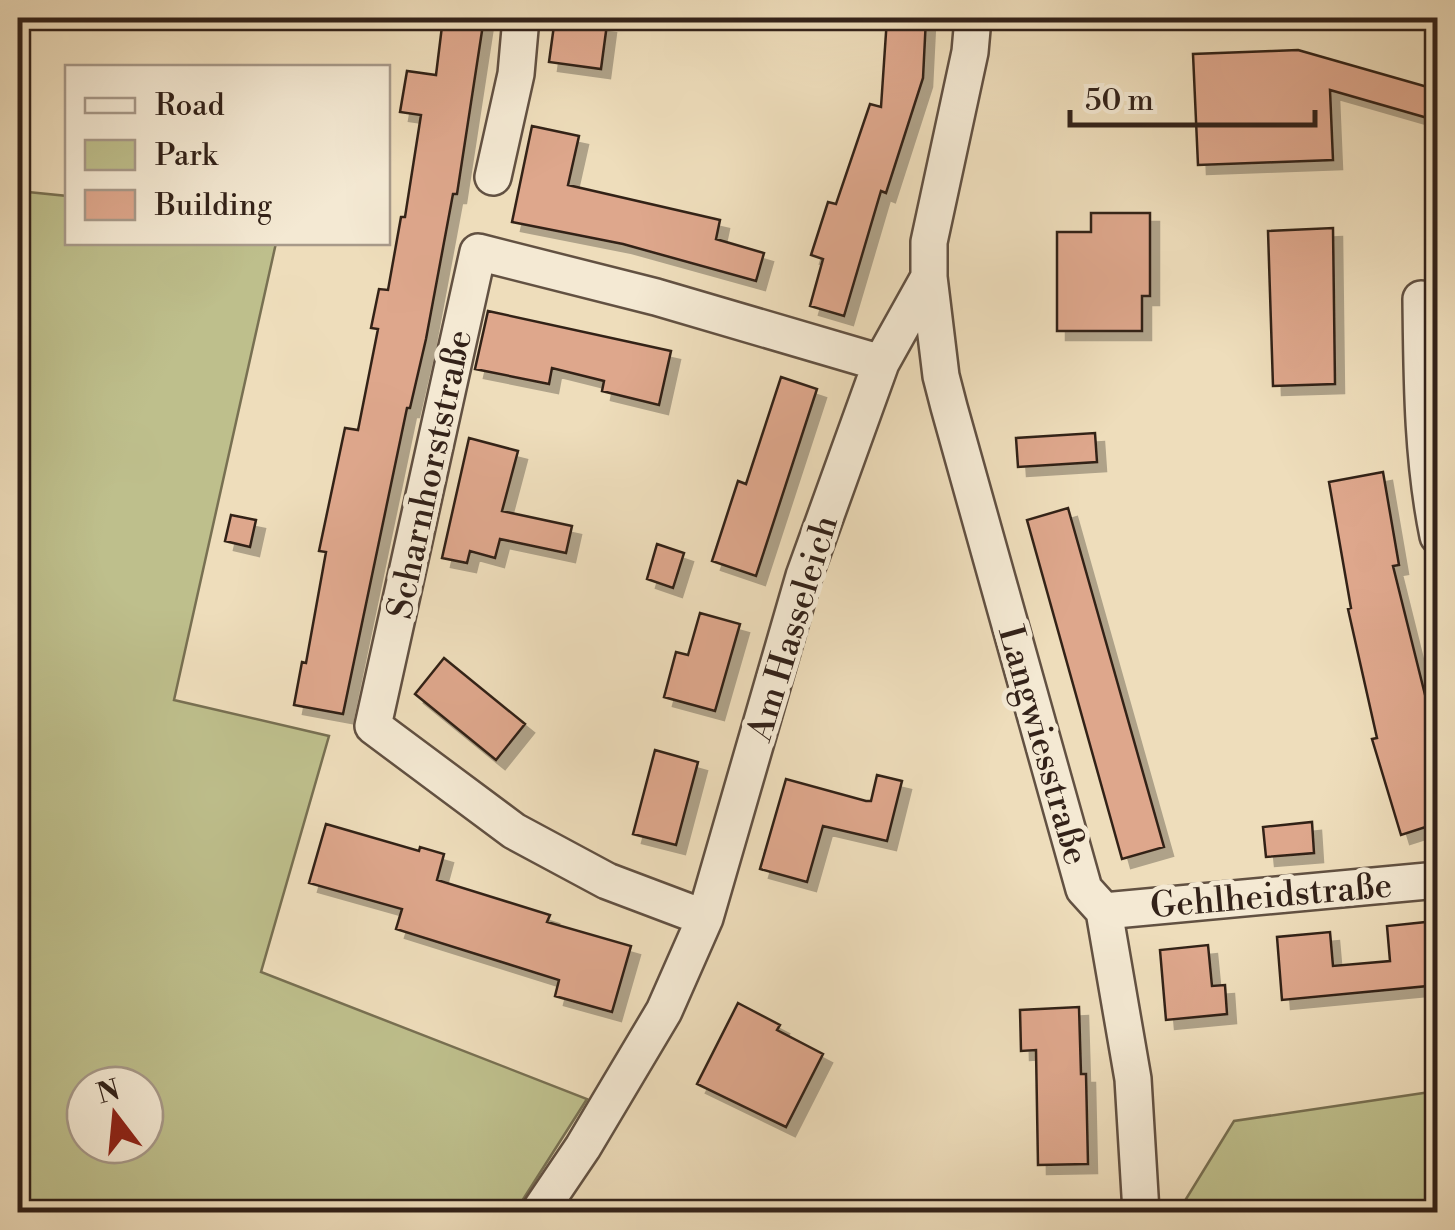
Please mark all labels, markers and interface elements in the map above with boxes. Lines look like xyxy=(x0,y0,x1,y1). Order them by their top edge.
legend xyxy=(65,65,390,245)
scale bar xyxy=(1070,65,1315,127)
text: 50 m xyxy=(1085,82,1154,120)
text: Road xyxy=(155,87,225,125)
text: Park xyxy=(155,137,219,175)
text: Building xyxy=(154,187,273,225)
street label: Scharnhorststraße xyxy=(379,326,482,623)
street label: Am Hasseleich xyxy=(738,510,848,747)
street label: Langwiesstraße xyxy=(988,621,1097,870)
street label: Gehlheidstraße xyxy=(1148,865,1394,928)
north arrow xyxy=(65,1065,165,1165)
text: N xyxy=(93,1073,124,1112)

